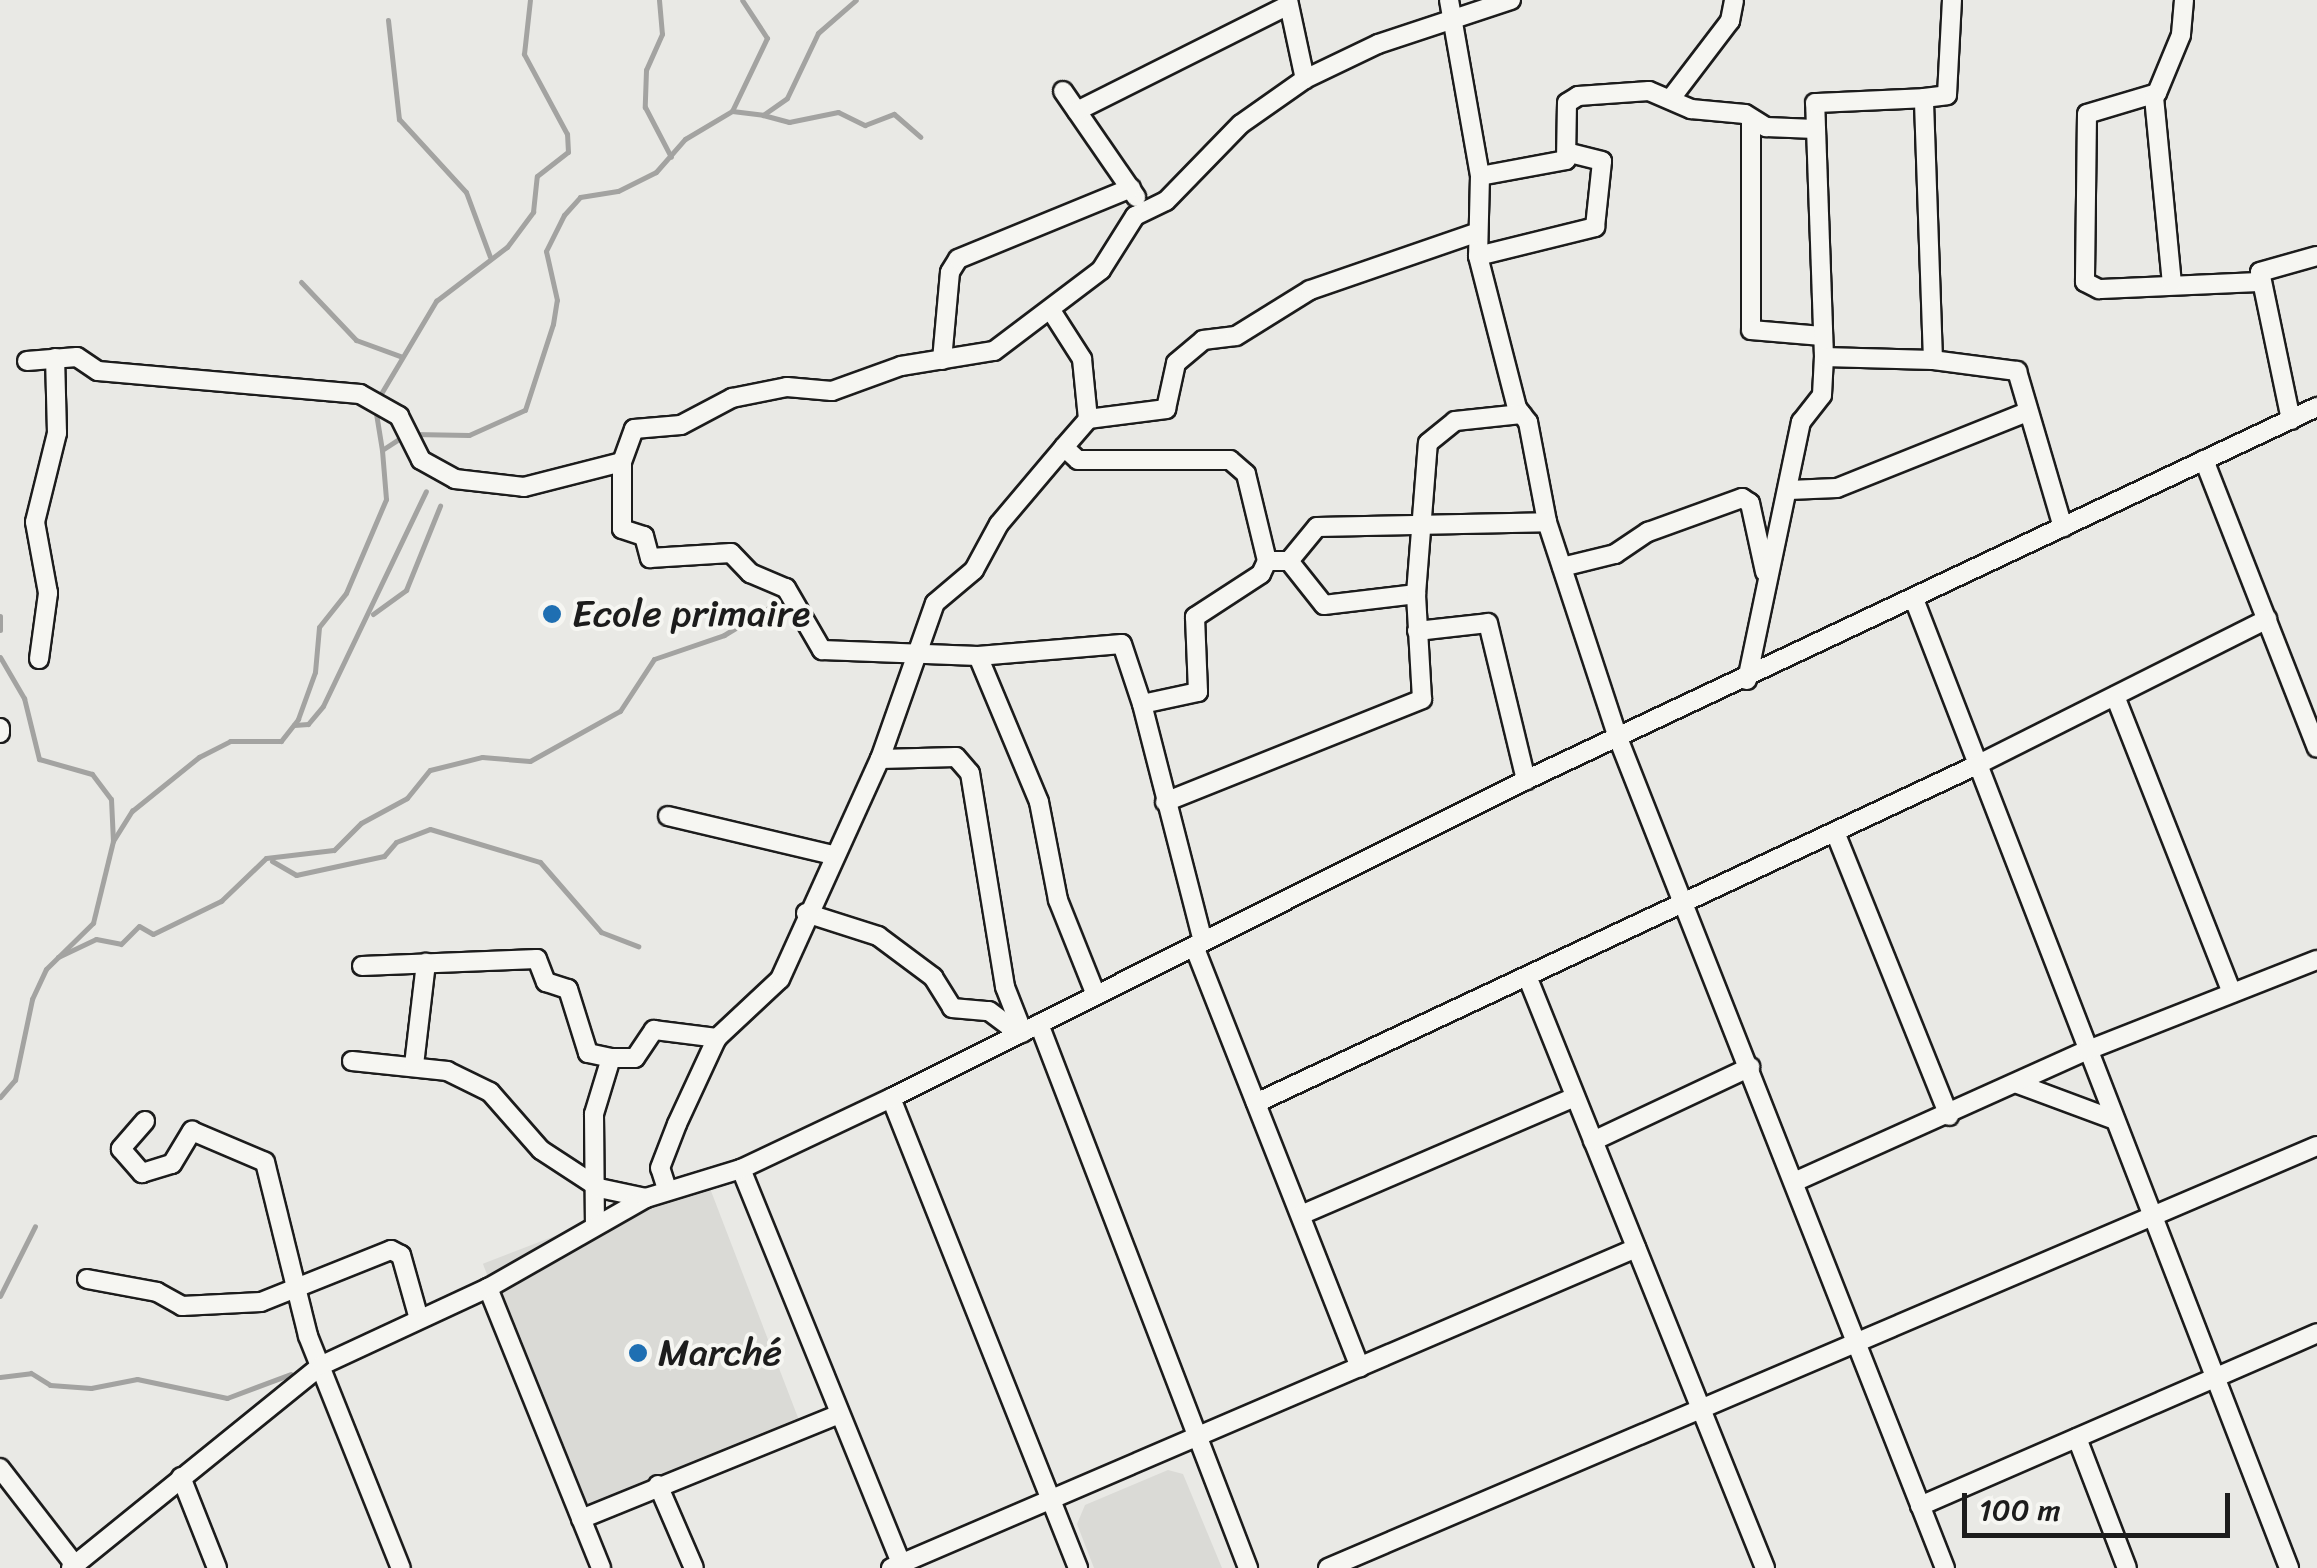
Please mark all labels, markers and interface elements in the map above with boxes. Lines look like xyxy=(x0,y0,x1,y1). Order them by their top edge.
place label: Ecole primaire xyxy=(572,591,812,637)
marker: Ecole primaire xyxy=(541,603,563,625)
place label: Marché xyxy=(658,1330,782,1376)
marker: Marché xyxy=(627,1342,649,1364)
scale bar xyxy=(1967,1473,2234,1535)
text: 100 m xyxy=(1979,1483,2061,1537)

